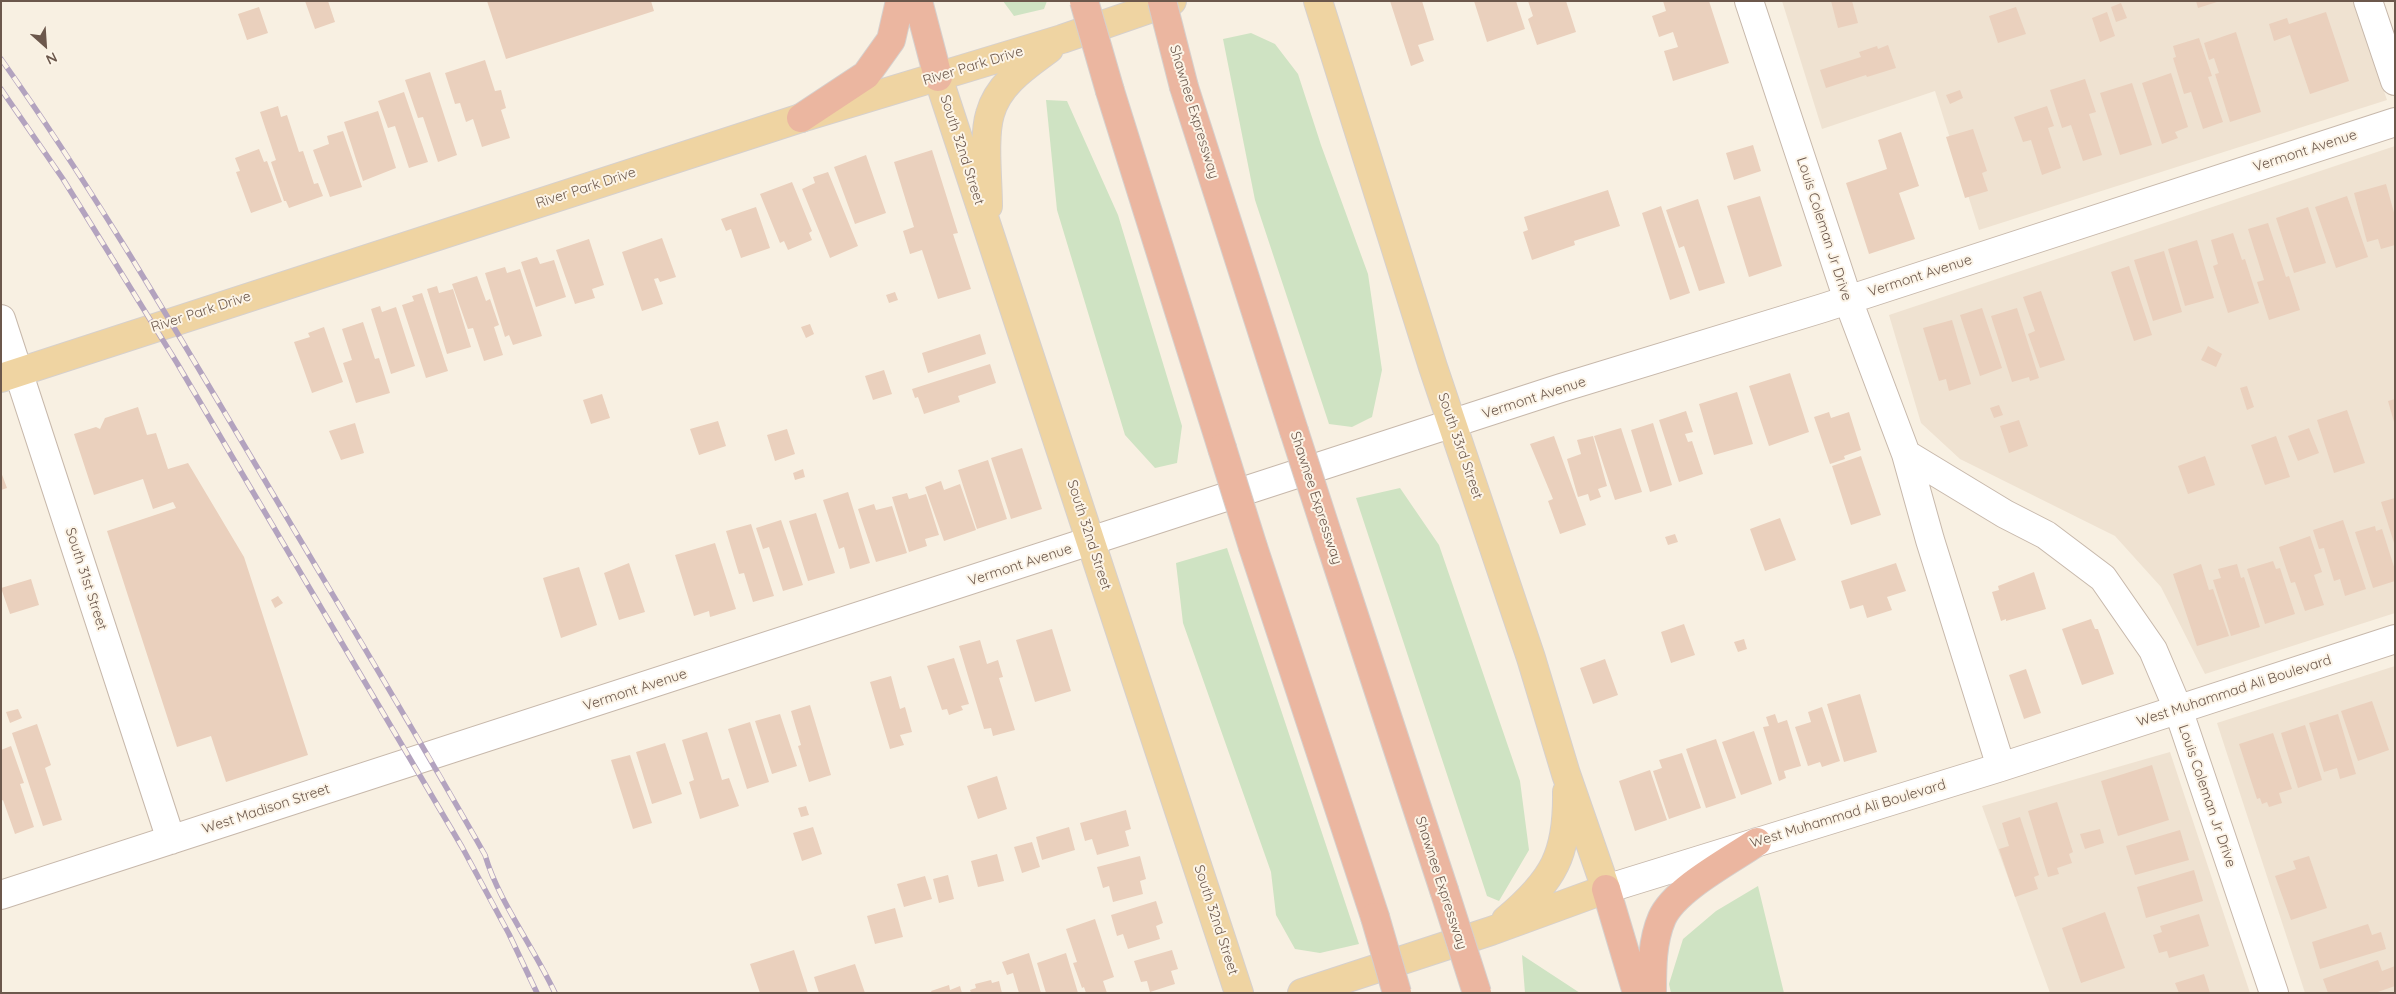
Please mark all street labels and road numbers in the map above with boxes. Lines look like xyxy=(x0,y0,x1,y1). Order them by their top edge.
street label: River Park Drive xyxy=(921,43,1025,89)
street label: Shawnee Expressway xyxy=(1166,43,1222,181)
street label: South 32nd Street xyxy=(936,93,988,207)
street label: Vermont Avenue xyxy=(2251,126,2359,176)
street label: Louis Coleman Jr Drive xyxy=(1793,155,1855,303)
street label: River Park Drive xyxy=(534,164,638,212)
street label: Vermont Avenue xyxy=(1866,251,1974,301)
street label: River Park Drive xyxy=(149,288,253,336)
street label: Vermont Avenue xyxy=(1480,373,1588,423)
street label: South 33rd Street xyxy=(1434,391,1486,501)
street label: Shawnee Expressway xyxy=(1287,429,1345,567)
street label: South 32nd Street xyxy=(1063,478,1115,592)
street label: South 31st Street xyxy=(62,526,110,632)
street label: Vermont Avenue xyxy=(966,540,1074,590)
street label: West Muhammad Ali Boulevard xyxy=(2135,652,2333,730)
street label: Vermont Avenue xyxy=(581,665,689,715)
street label: Louis Coleman Jr Drive xyxy=(2175,722,2239,870)
street label: West Muhammad Ali Boulevard xyxy=(1748,776,1948,852)
street label: West Madison Street xyxy=(200,780,332,838)
street label: Shawnee Expressway xyxy=(1412,814,1470,952)
street label: South 32nd Street xyxy=(1190,863,1242,977)

